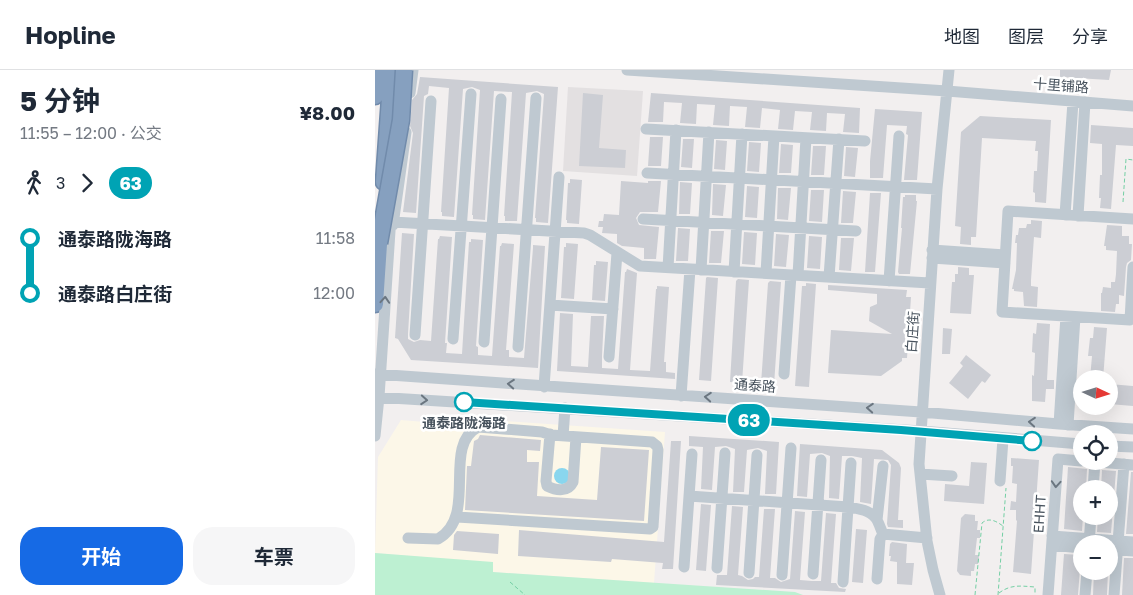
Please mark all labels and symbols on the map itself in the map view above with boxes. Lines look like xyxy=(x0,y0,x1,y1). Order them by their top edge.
street label: 十里铺路 xyxy=(1032,75,1090,95)
one-way arrow xyxy=(379,296,390,304)
street label: 白庄街 xyxy=(902,310,922,354)
north arrow xyxy=(1073,370,1117,415)
street label: 通泰路 xyxy=(733,375,777,395)
one-way arrow xyxy=(507,379,515,390)
marker: 通泰路陇海路 xyxy=(454,392,474,412)
one-way arrow xyxy=(704,392,712,403)
one-way arrow xyxy=(420,394,428,405)
one-way arrow xyxy=(866,403,874,414)
line badge: 63 xyxy=(727,404,771,436)
place label: 通泰路陇海路 xyxy=(422,414,506,431)
one-way arrow xyxy=(1028,417,1036,428)
unlabelled marker xyxy=(1022,431,1042,451)
one-way arrow xyxy=(1051,481,1062,489)
street label: EHHT xyxy=(1029,494,1049,534)

